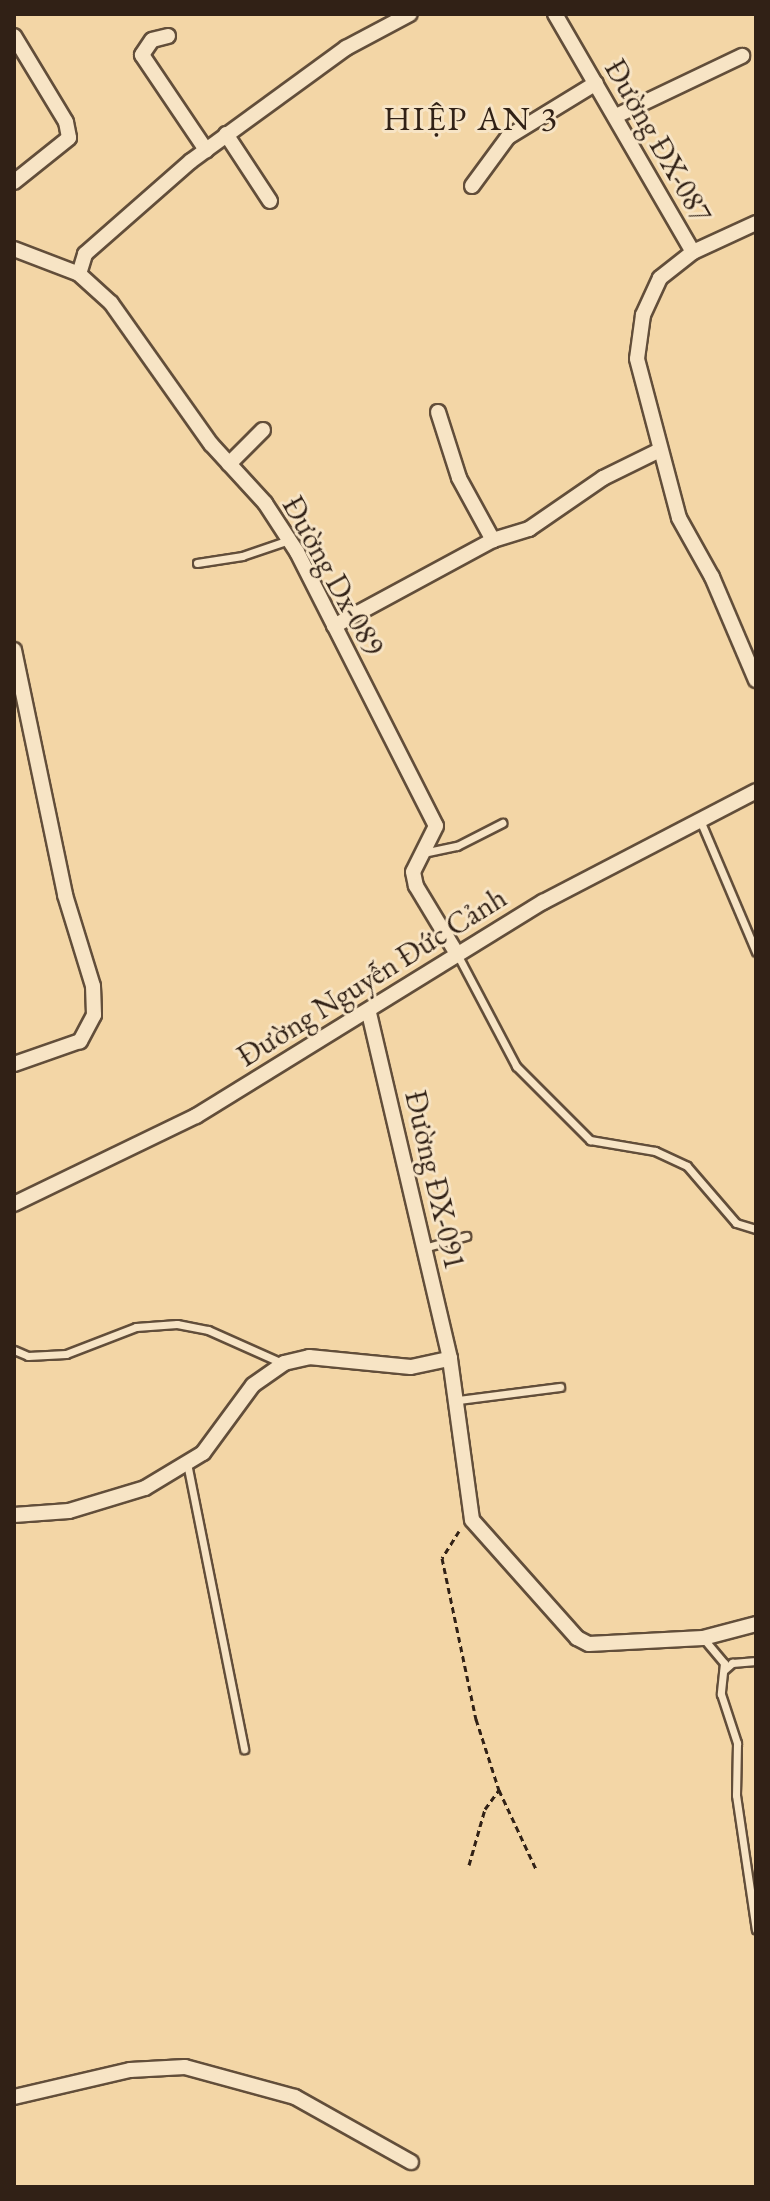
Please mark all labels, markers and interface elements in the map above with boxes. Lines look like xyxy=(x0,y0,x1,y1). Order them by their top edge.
street label: Đường ĐX-087 xyxy=(597,53,719,229)
district label: HIỆP AN 3 xyxy=(383,99,559,139)
street label: Đường Dx-089 xyxy=(274,490,392,662)
street label: Đường Nguyễn Đức Cảnh xyxy=(231,880,513,1074)
street label: Đường ĐX-091 xyxy=(397,1087,473,1273)

